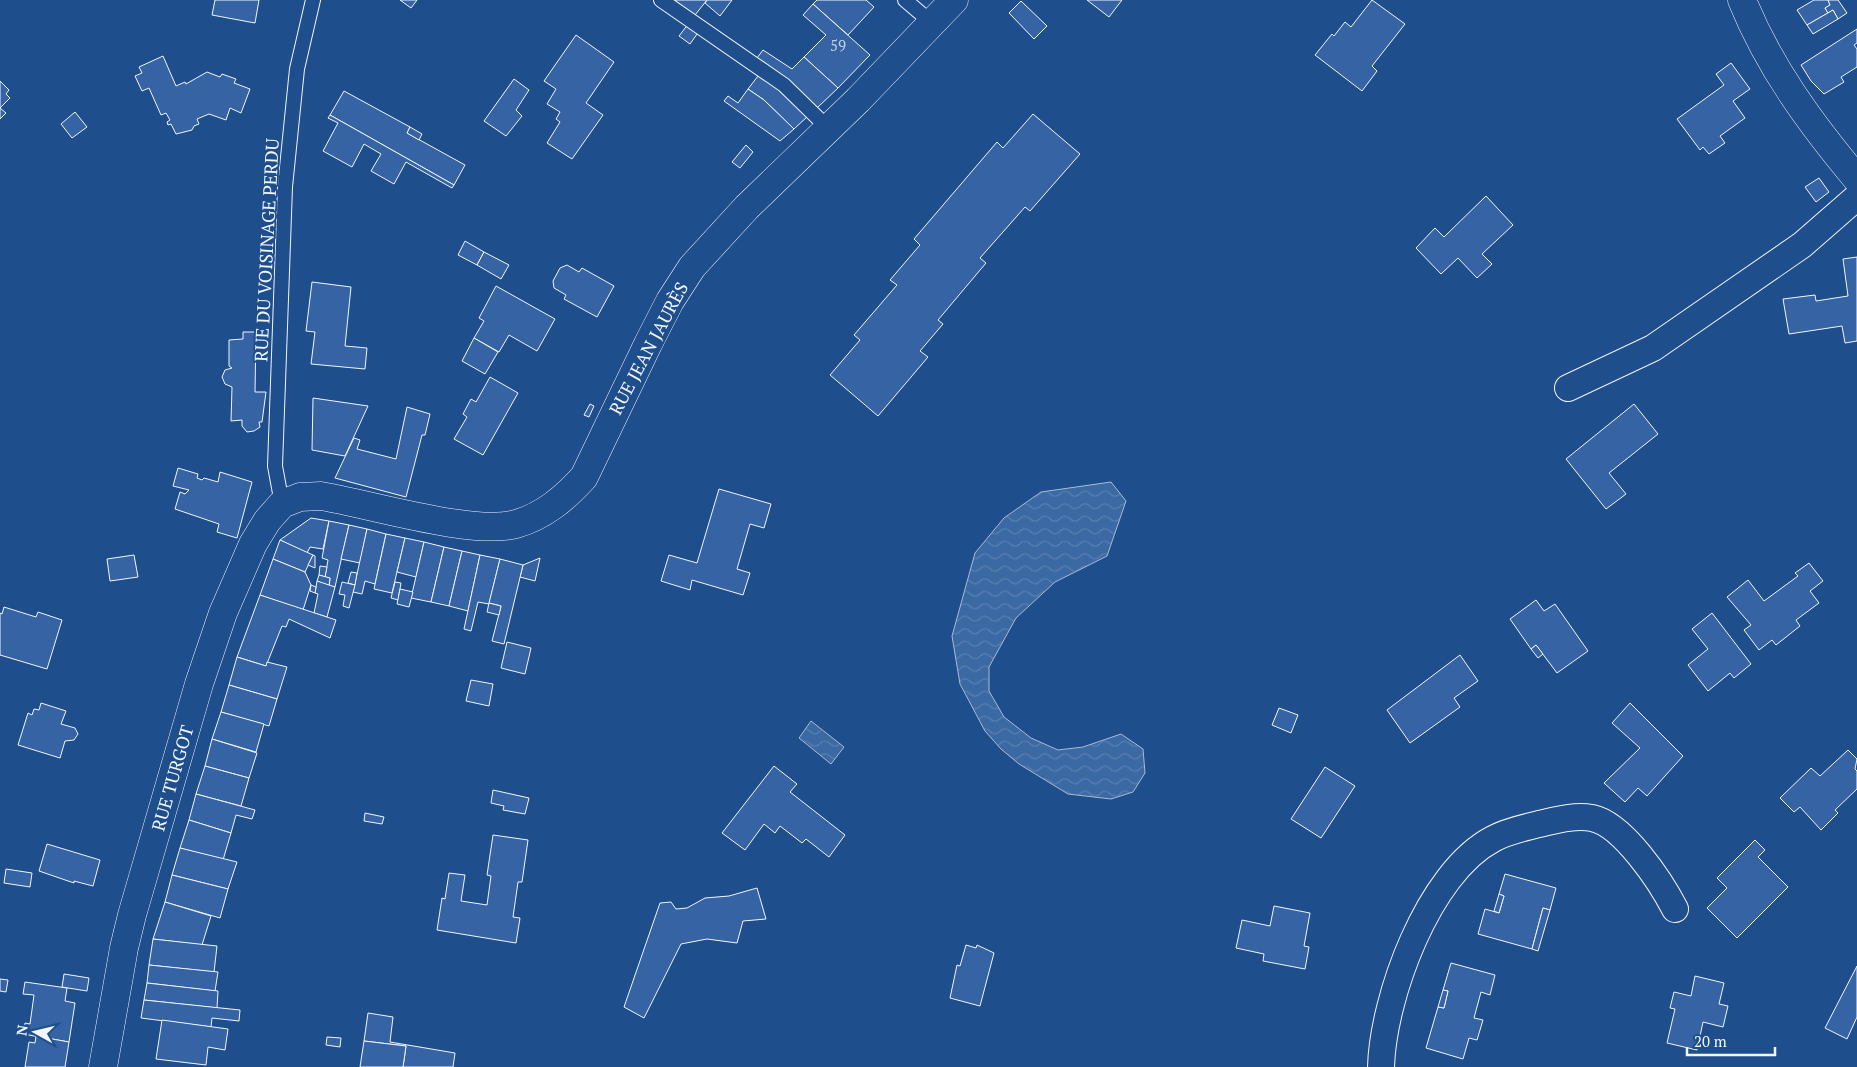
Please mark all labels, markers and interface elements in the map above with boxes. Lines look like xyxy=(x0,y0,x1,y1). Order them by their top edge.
house number: 59 xyxy=(830,35,846,55)
street label: RUE DU VOISINAGE PERDU xyxy=(248,138,284,362)
street label: RUE JEAN JAURÈS xyxy=(603,277,693,419)
street label: RUE TURGOT xyxy=(145,722,199,834)
north arrow xyxy=(10,1007,60,1057)
text: N xyxy=(11,1023,32,1037)
scale bar xyxy=(1687,1024,1774,1056)
text: 20 m xyxy=(1694,1031,1727,1051)

